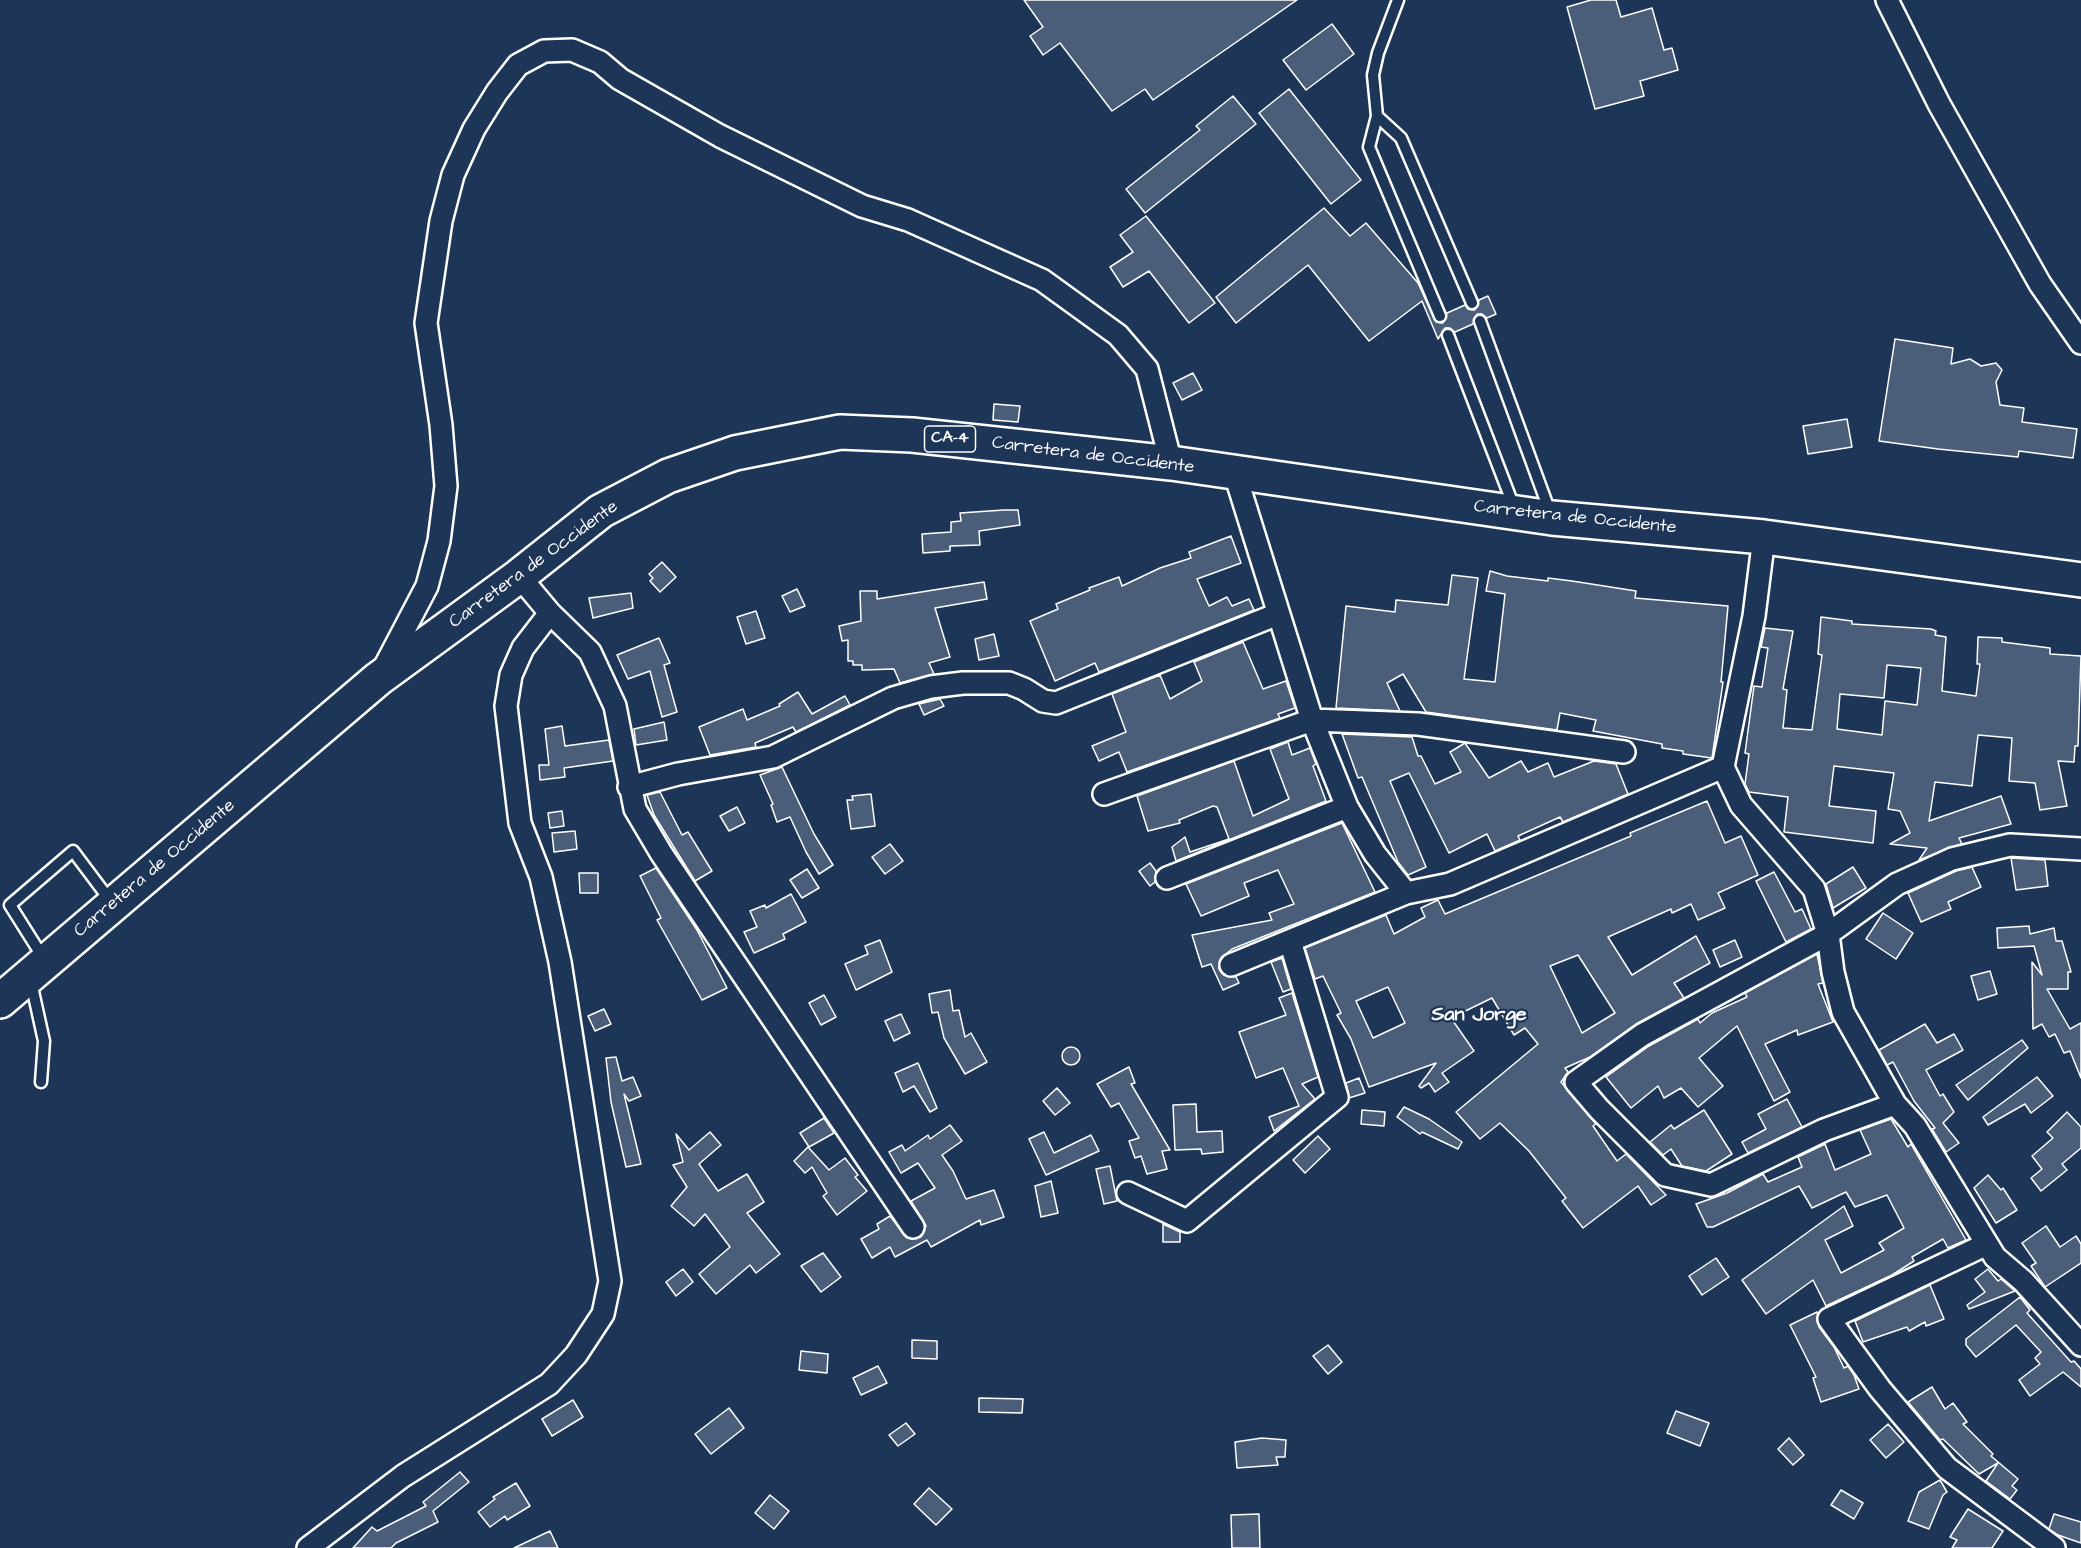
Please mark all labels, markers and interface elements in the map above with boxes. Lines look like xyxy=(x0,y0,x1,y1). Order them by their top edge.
road number: CA-4 xyxy=(924,426,976,452)
street label: Carretera de Occidente xyxy=(991,433,1195,479)
street label: Carretera de Occidente xyxy=(445,496,623,634)
street label: Carretera de Occidente xyxy=(1473,497,1677,539)
street label: Carretera de Occidente xyxy=(70,795,240,943)
district label: San Jorge xyxy=(1431,1004,1527,1028)

